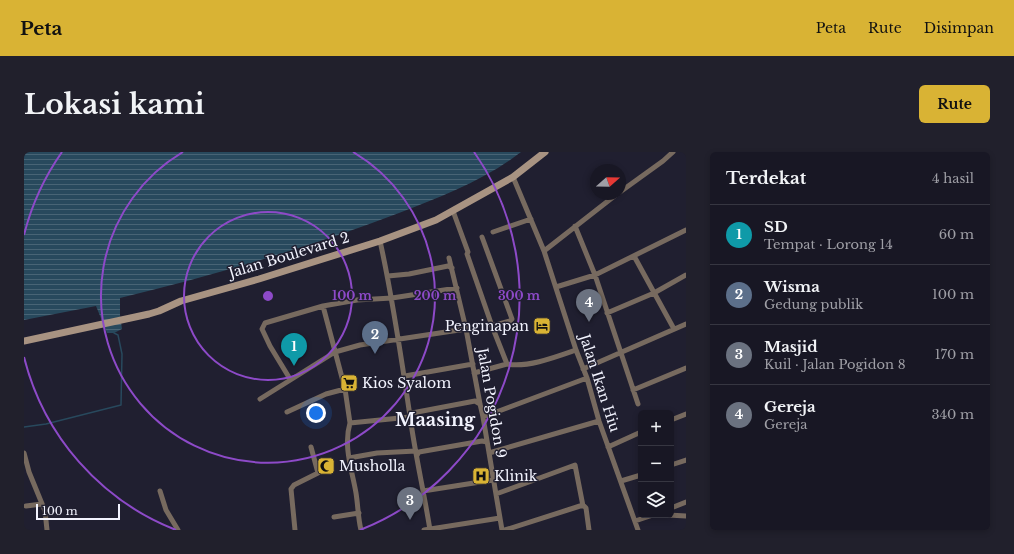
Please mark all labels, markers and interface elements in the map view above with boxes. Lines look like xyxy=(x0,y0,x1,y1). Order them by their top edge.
text: Peta xyxy=(20,17,62,40)
text: Peta xyxy=(816,19,846,37)
text: Rute xyxy=(868,19,902,37)
text: Disimpan xyxy=(924,19,994,37)
button: Rute xyxy=(919,85,990,123)
text: Lokasi kami xyxy=(24,87,205,122)
north arrow xyxy=(590,164,626,200)
text: Terdekat xyxy=(726,168,806,189)
text: 4 hasil xyxy=(932,170,974,187)
text: SD xyxy=(764,217,788,236)
text: 1 xyxy=(736,226,742,243)
text: 60 m xyxy=(939,226,974,243)
street label: Jalan Boulevard 2 xyxy=(225,228,352,282)
text: Tempat · Lorong 14 xyxy=(764,236,893,253)
text: Wisma xyxy=(764,277,820,296)
text: 2 xyxy=(735,286,743,303)
text: 100 m xyxy=(932,286,974,303)
text: 100 m xyxy=(332,288,373,303)
text: 200 m xyxy=(414,288,457,303)
text: 300 m xyxy=(498,288,541,303)
centre of rings xyxy=(261,289,275,303)
pin: 4 xyxy=(576,289,602,322)
text: Gedung publik xyxy=(764,296,863,313)
hotel icon: Penginapan xyxy=(532,316,552,336)
place label: Penginapan xyxy=(445,317,529,335)
pin: 2 xyxy=(362,321,388,354)
street label: Jalan Ikan Hiu xyxy=(575,330,624,435)
pin: 1 xyxy=(281,333,307,366)
text: Masjid xyxy=(764,337,818,356)
street label: Jalan Pogidon 9 xyxy=(473,345,511,460)
text: 3 xyxy=(735,346,743,363)
text: 170 m xyxy=(935,346,974,363)
text: Kuil · Jalan Pogidon 8 xyxy=(764,356,906,373)
supermarket icon: Kios Syalom xyxy=(339,373,359,393)
place label: Kios Syalom xyxy=(362,374,451,392)
text: Gereja xyxy=(764,397,816,416)
your location xyxy=(306,403,326,423)
text: 4 xyxy=(735,406,743,423)
text: 340 m xyxy=(931,406,974,423)
district label: Maasing xyxy=(395,409,476,431)
map controls xyxy=(638,410,674,518)
button: + xyxy=(638,410,674,446)
text: Gereja xyxy=(764,416,807,433)
button: − xyxy=(638,446,674,482)
mosque icon: Musholla xyxy=(316,456,336,476)
place label: Musholla xyxy=(339,457,406,475)
hospital icon: Klinik xyxy=(471,466,491,486)
place label: Klinik xyxy=(494,467,538,485)
button: layers xyxy=(638,482,674,518)
pin: 3 xyxy=(397,487,423,520)
scale bar xyxy=(36,502,120,521)
text: 100 m xyxy=(42,504,78,518)

